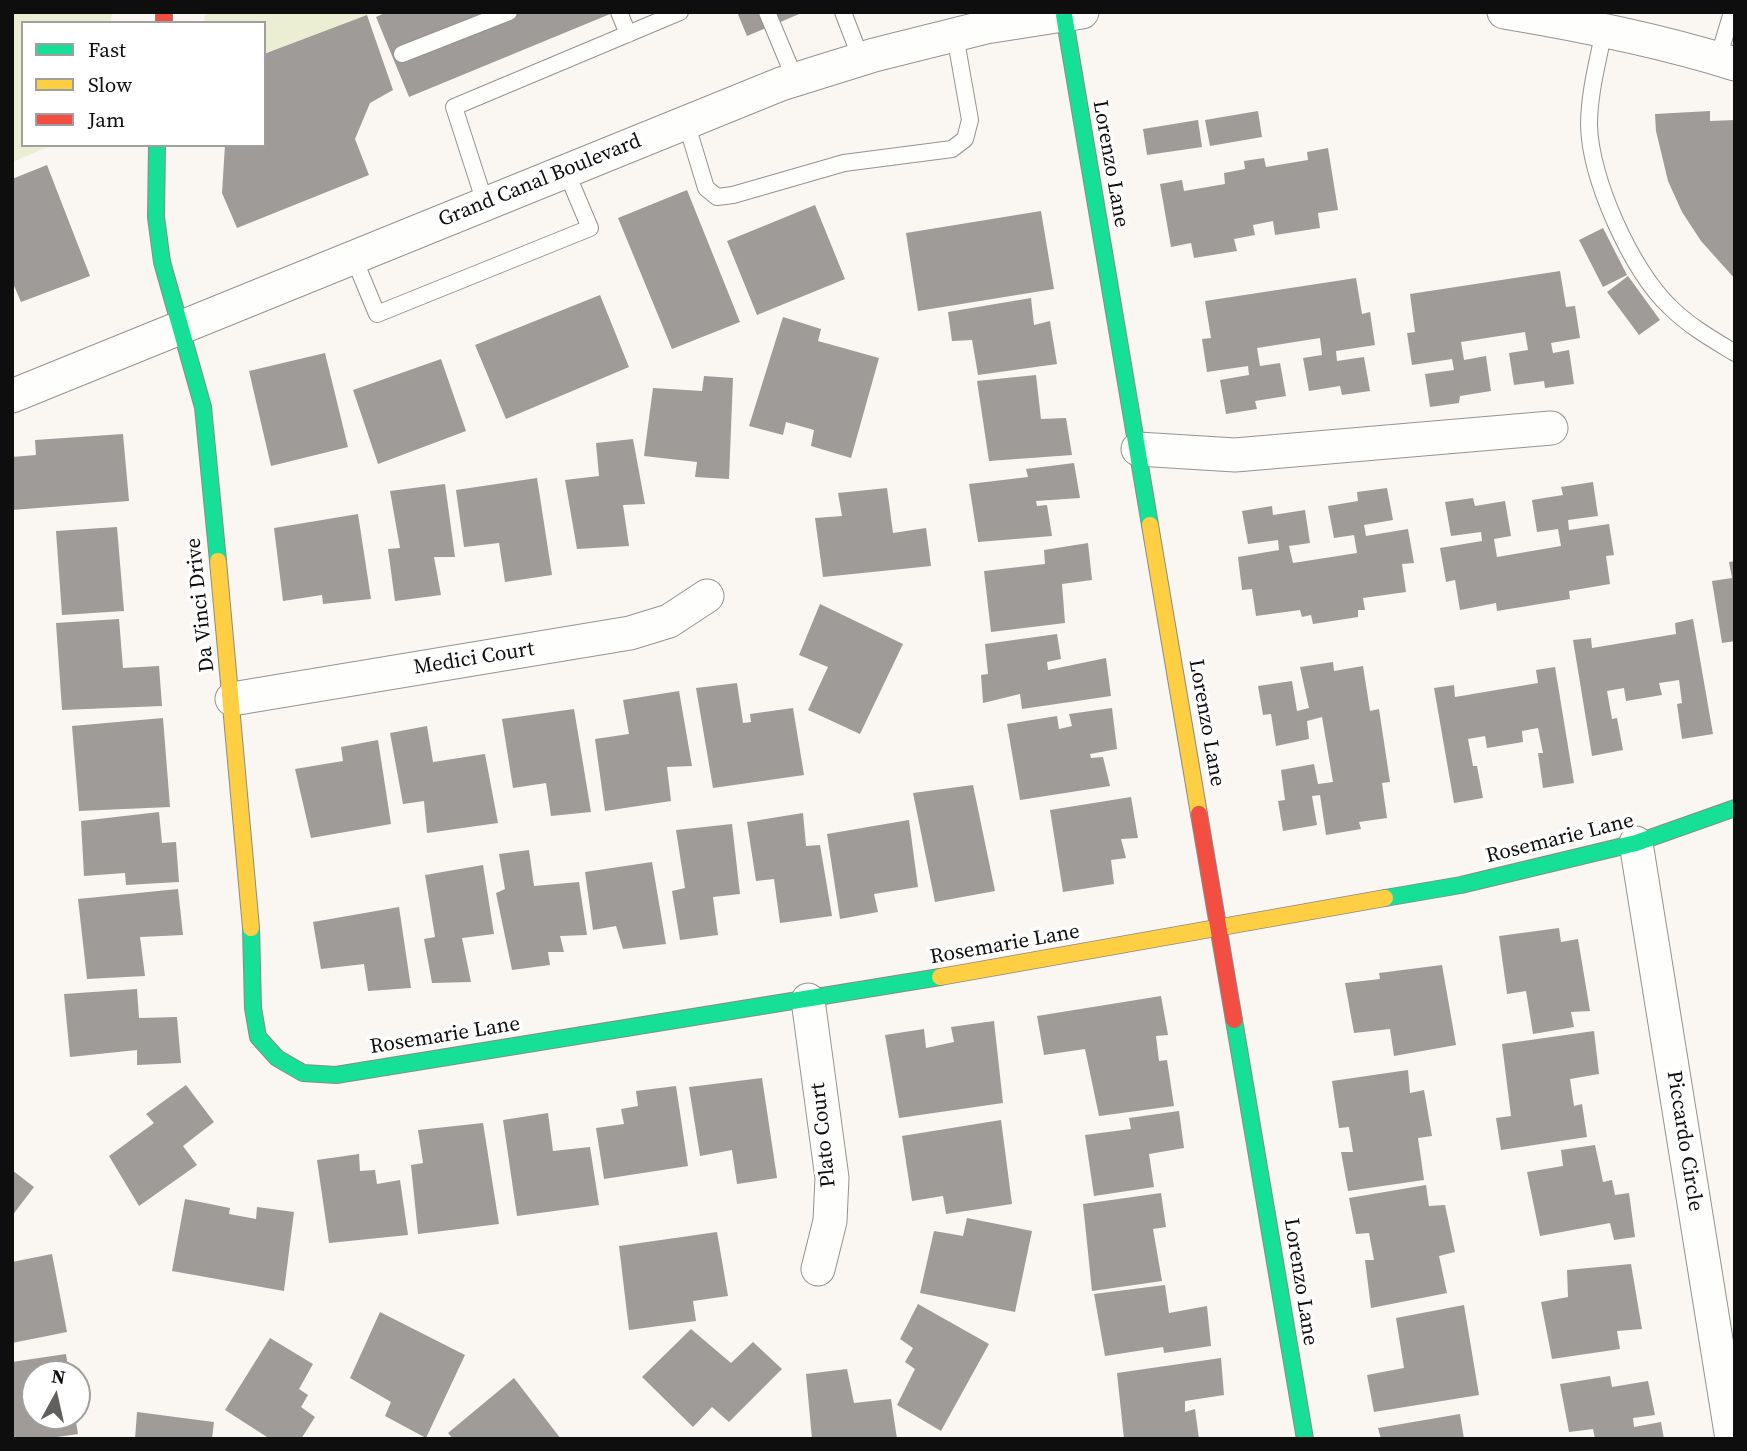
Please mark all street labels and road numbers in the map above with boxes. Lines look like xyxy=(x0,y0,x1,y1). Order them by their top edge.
street label: Lorenzo Lane xyxy=(1086,98,1134,230)
street label: Grand Canal Boulevard xyxy=(435,129,645,233)
street label: Da Vinci Drive xyxy=(181,537,221,673)
street label: Medici Court xyxy=(412,637,536,681)
street label: Lorenzo Lane xyxy=(1182,657,1230,789)
street label: Rosemarie Lane xyxy=(1483,808,1637,870)
street label: Rosemarie Lane xyxy=(928,919,1082,971)
street label: Rosemarie Lane xyxy=(368,1012,522,1060)
street label: Piccardo Circle xyxy=(1660,1069,1708,1213)
street label: Plato Court xyxy=(806,1081,842,1189)
street label: Lorenzo Lane xyxy=(1277,1216,1323,1348)

